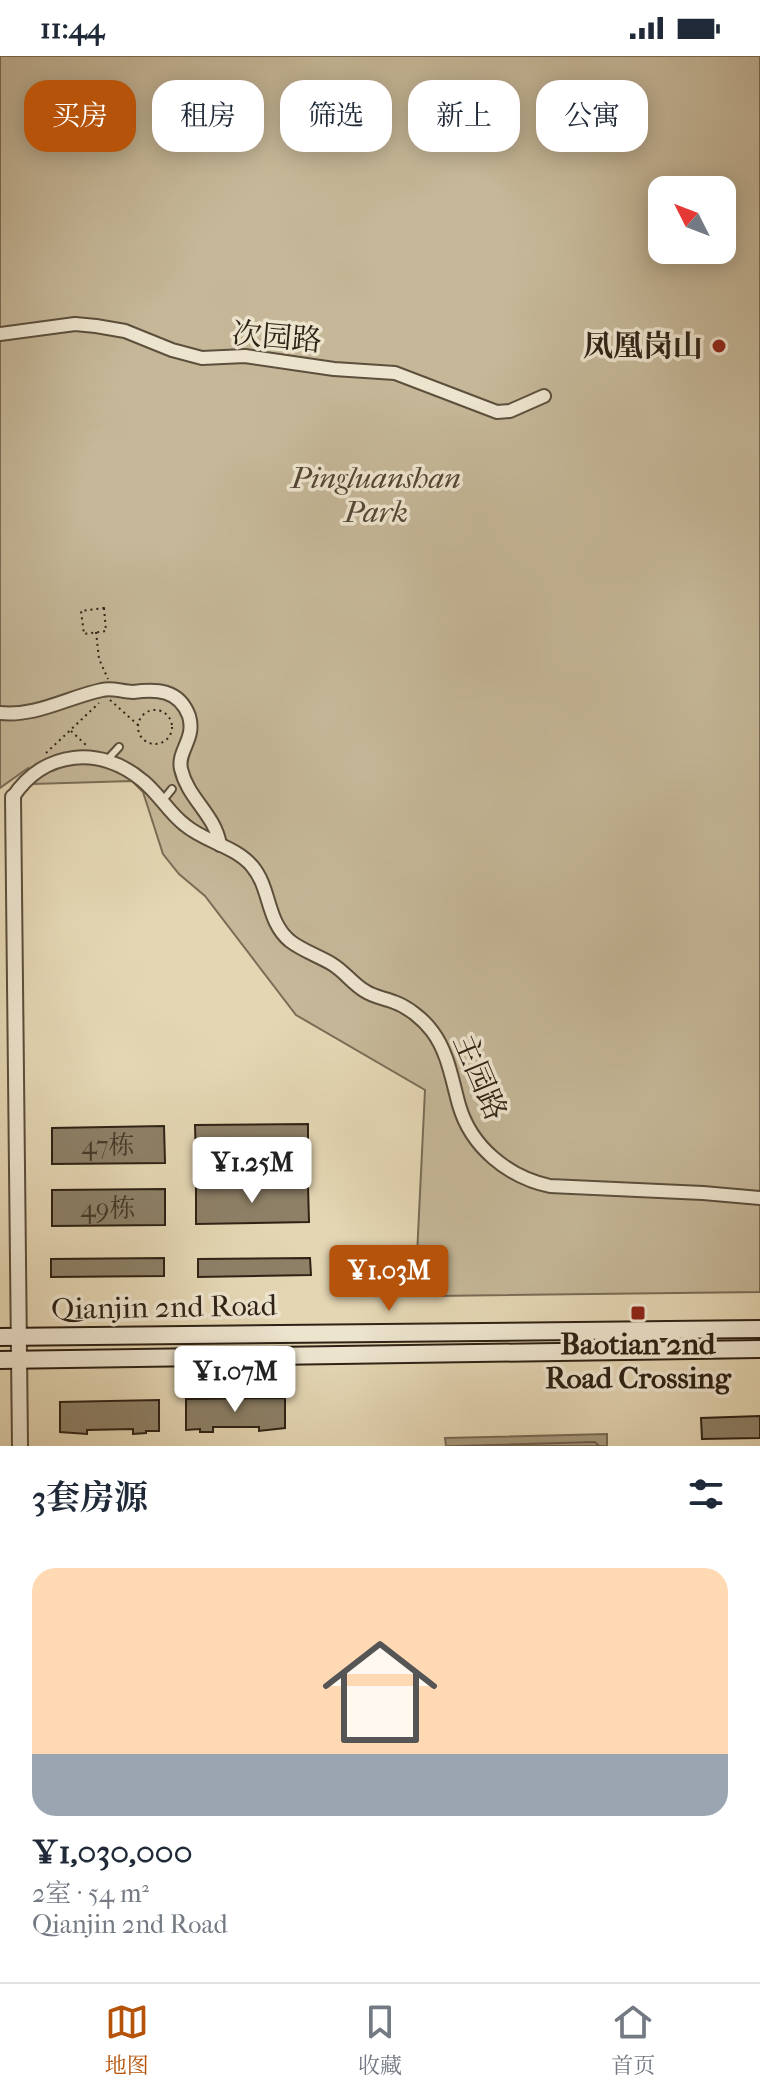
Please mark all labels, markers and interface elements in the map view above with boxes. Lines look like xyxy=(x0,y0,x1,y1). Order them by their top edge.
text: 11:44 xyxy=(40,11,104,46)
chip: 买房 xyxy=(24,80,136,152)
chip: 租房 xyxy=(152,80,264,152)
chip: 筛选 xyxy=(280,80,392,152)
chip: 新上 xyxy=(408,80,520,152)
chip: 公寓 xyxy=(536,80,648,152)
north arrow xyxy=(648,176,736,264)
map controls xyxy=(648,176,736,264)
street label: 次园路 xyxy=(231,316,323,359)
place label: 凤凰岗山 xyxy=(583,329,703,364)
marker: 凤凰岗山 xyxy=(710,337,728,355)
park label: Pingluanshan Park xyxy=(289,461,461,530)
street label: 主园路 xyxy=(446,1029,513,1125)
house number: 47栋 xyxy=(81,1130,135,1161)
pin: ¥1.25M xyxy=(187,1137,317,1205)
text: ¥1.25M xyxy=(211,1147,293,1178)
house number: 49栋 xyxy=(81,1193,135,1224)
pin: ¥1.03M xyxy=(324,1245,454,1313)
text: ¥1.03M xyxy=(347,1255,431,1286)
street label: Qianjin 2nd Road xyxy=(51,1288,278,1327)
marker: Baotian 2nd Road Crossing xyxy=(629,1304,647,1322)
place label: Baotian 2nd Road Crossing xyxy=(545,1327,732,1396)
pin: ¥1.07M xyxy=(170,1346,300,1414)
text: ¥1.07M xyxy=(192,1356,278,1387)
icon: filters xyxy=(684,1472,728,1516)
text: 3套房源 xyxy=(32,1478,148,1518)
icon: home xyxy=(308,1620,452,1764)
text: ¥1,030,000 xyxy=(32,1832,192,1872)
text: 2室 · 54 m² xyxy=(32,1878,149,1909)
text: Qianjin 2nd Road xyxy=(32,1909,228,1940)
tab: 地图 xyxy=(105,2000,149,2079)
tab: 收藏 xyxy=(358,2000,402,2079)
tab: 首页 xyxy=(611,2000,655,2079)

